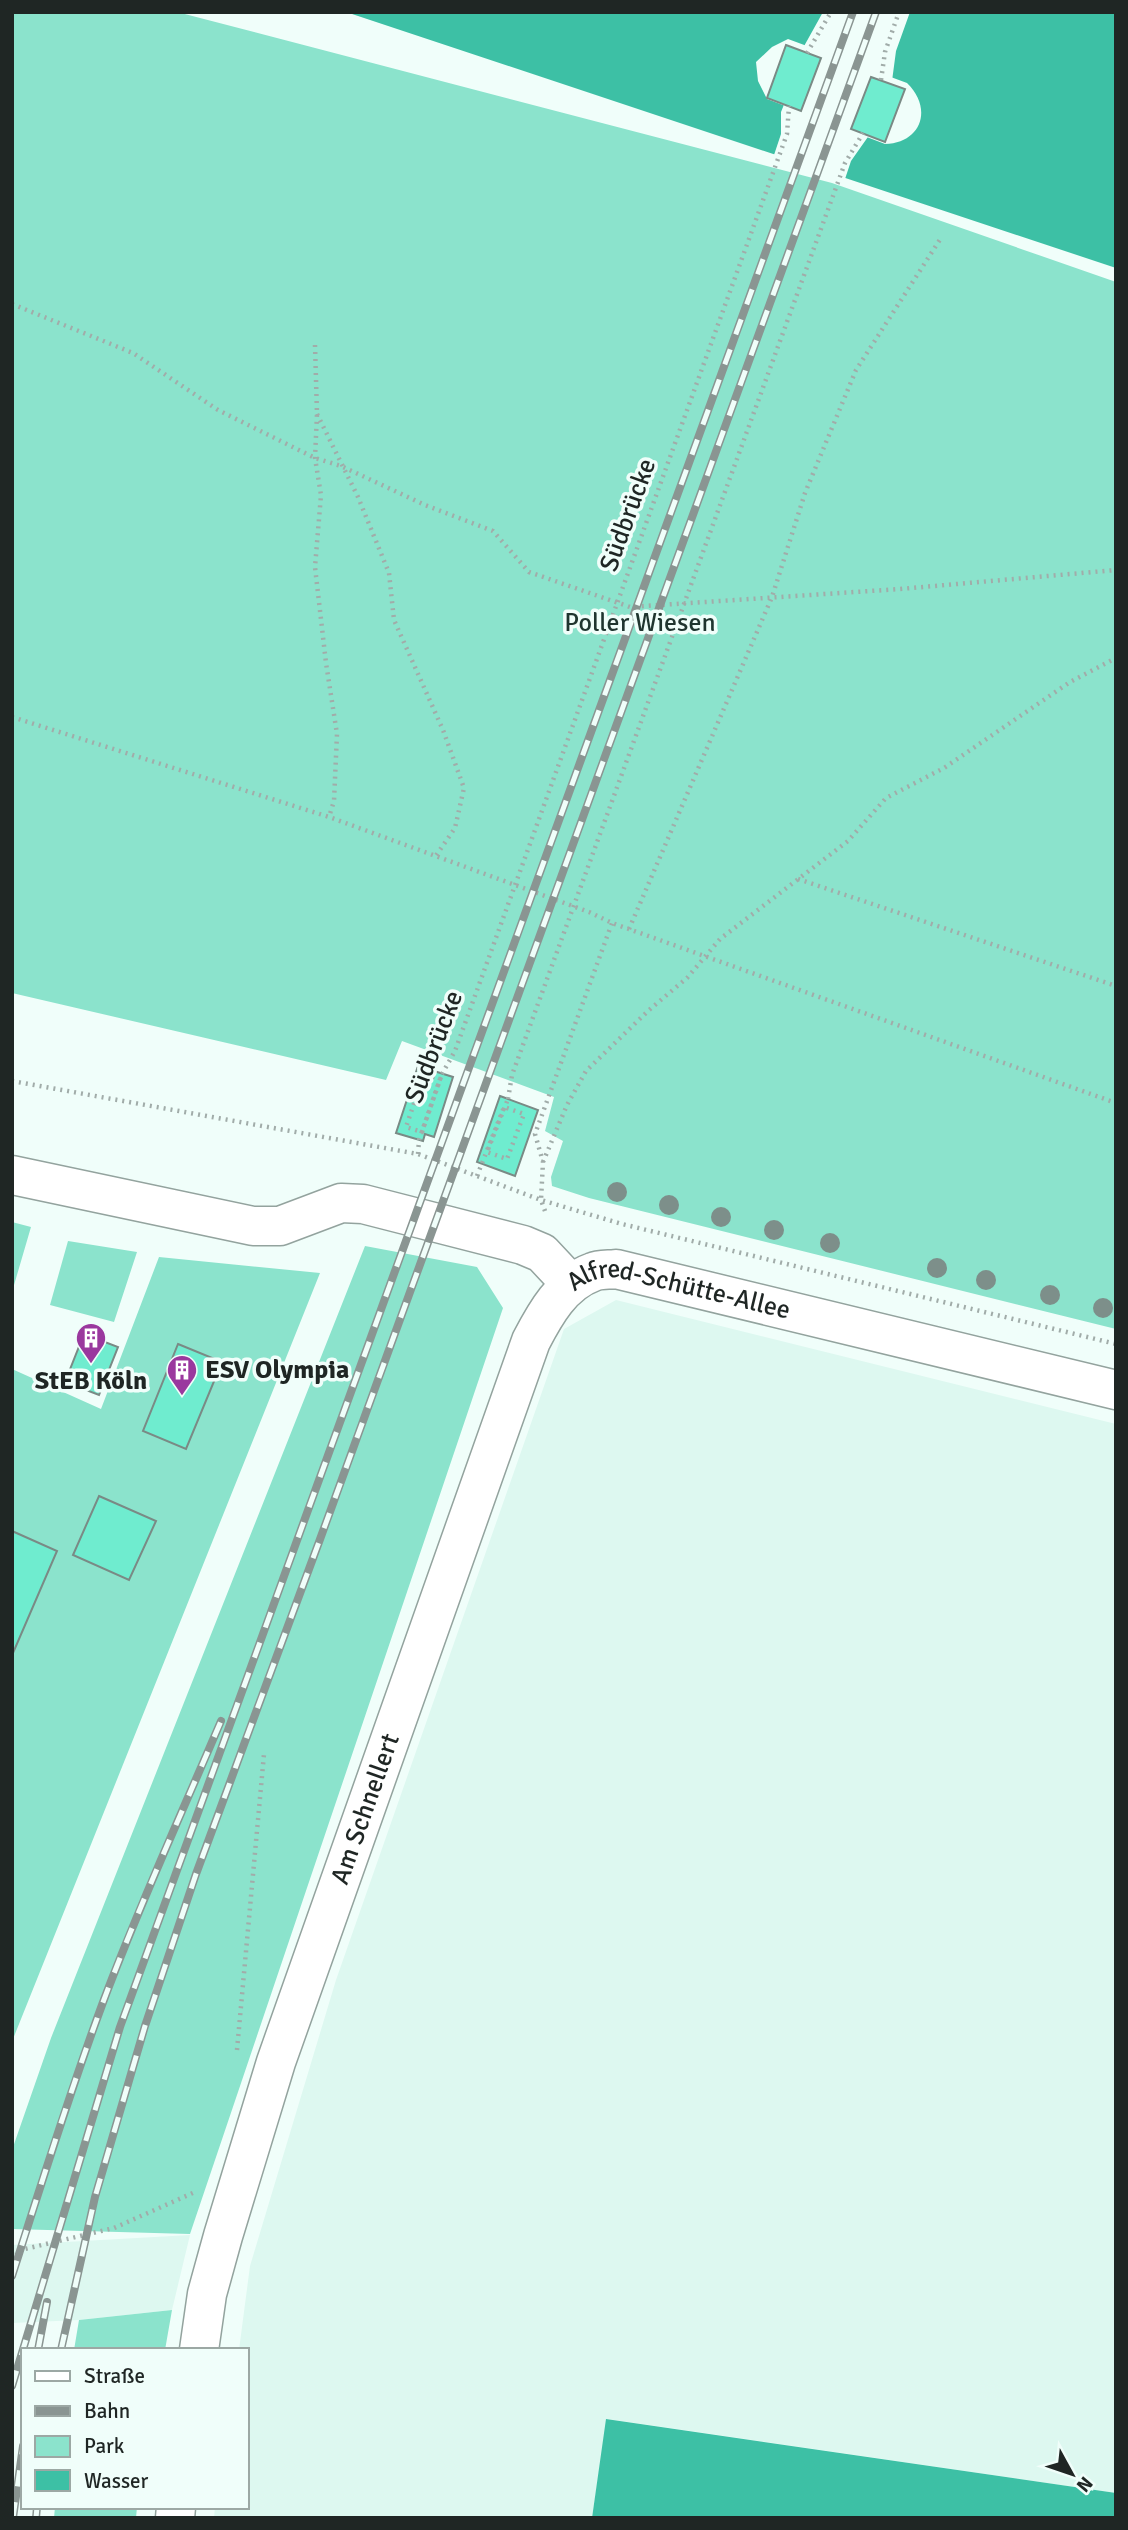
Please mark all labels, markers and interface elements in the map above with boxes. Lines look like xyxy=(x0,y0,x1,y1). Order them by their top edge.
street label: Südbrücke xyxy=(593,454,663,576)
park label: Poller Wiesen xyxy=(564,607,716,639)
street label: Südbrücke xyxy=(398,986,470,1108)
street label: Alfred-Schütte-Allee xyxy=(561,1253,793,1327)
building icon: StEB Köln xyxy=(74,1321,108,1365)
building icon: ESV Olympia xyxy=(165,1353,199,1397)
place label: ESV Olympia xyxy=(205,1354,349,1386)
place label: StEB Köln xyxy=(35,1365,147,1397)
street label: Am Schnellert xyxy=(324,1729,407,1889)
legend xyxy=(21,2348,248,2509)
text: Straße xyxy=(84,2363,145,2389)
text: Bahn xyxy=(84,2398,130,2424)
text: Park xyxy=(84,2433,125,2459)
north arrow xyxy=(1037,2439,1107,2509)
text: Wasser xyxy=(84,2468,149,2494)
text: N xyxy=(1071,2472,1098,2497)

